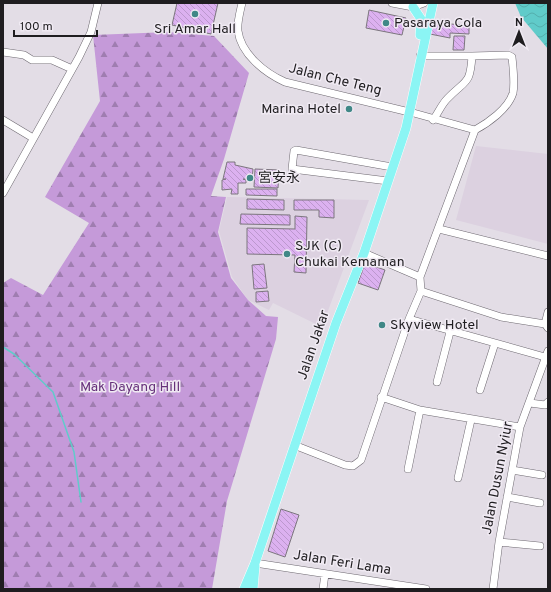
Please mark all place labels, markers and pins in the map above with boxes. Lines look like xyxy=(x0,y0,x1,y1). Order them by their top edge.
marker: Sri Amar Hall xyxy=(190,9,200,19)
place label: Pasaraya Cola xyxy=(394,15,482,32)
marker: Pasaraya Cola xyxy=(381,18,391,28)
place label: Sri Amar Hall xyxy=(154,21,236,38)
place label: Marina Hotel xyxy=(261,101,341,118)
marker: Marina Hotel xyxy=(344,104,354,114)
place label: 宮安永 xyxy=(258,170,300,187)
marker: 宮安永 xyxy=(245,173,255,183)
place label: SJK (C) Chukai Kemaman xyxy=(295,238,405,271)
marker: SJK (C) Chukai Kemaman xyxy=(282,249,292,259)
place label: Skyview Hotel xyxy=(390,317,479,334)
marker: Skyview Hotel xyxy=(377,320,387,330)

